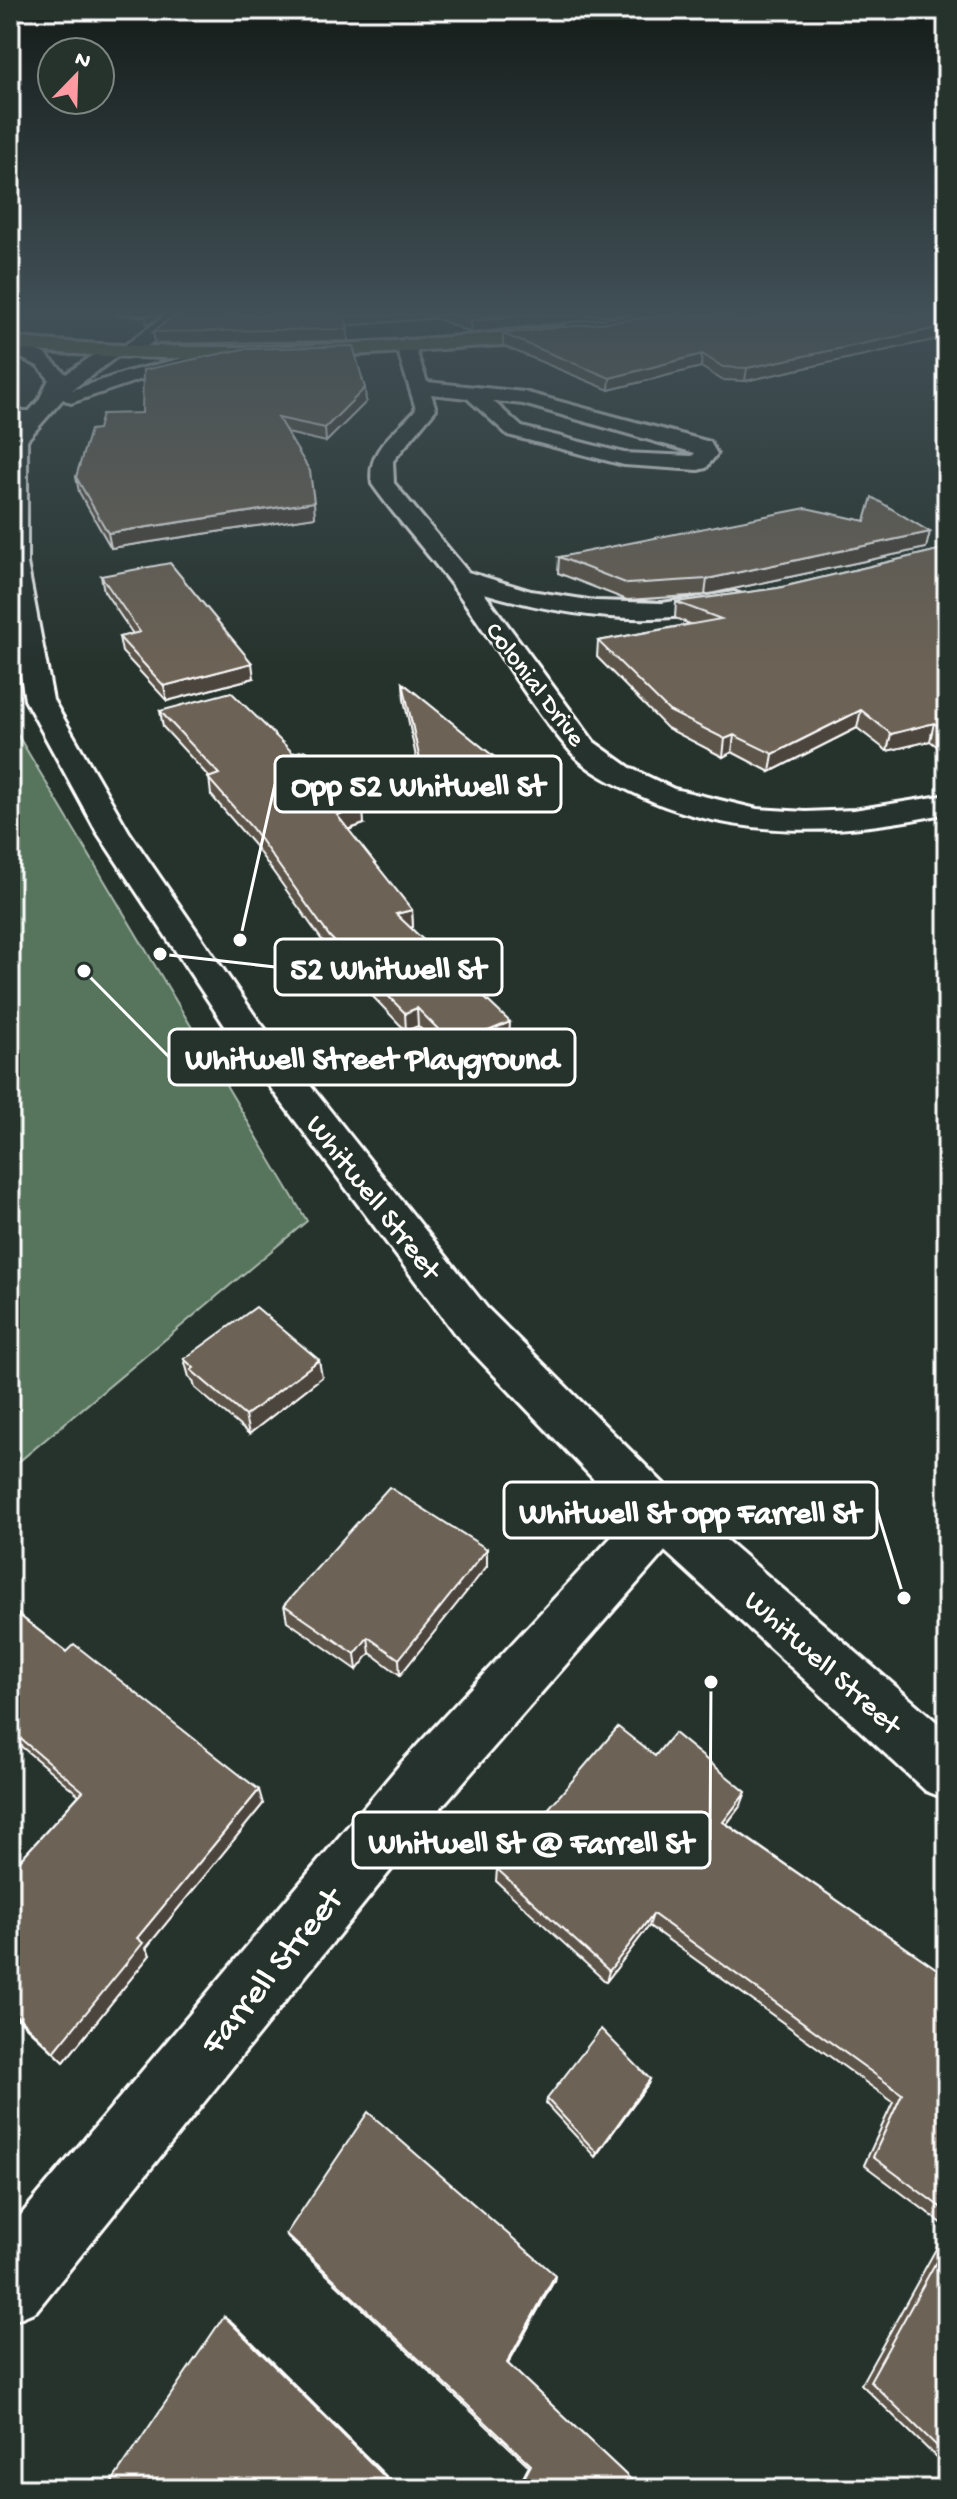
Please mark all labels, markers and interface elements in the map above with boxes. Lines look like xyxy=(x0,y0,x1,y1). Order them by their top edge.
north arrow xyxy=(36,36,116,116)
text: N xyxy=(71,46,94,76)
street label: Colonial Drive xyxy=(477,617,591,755)
callout: Opp 52 Whitwell St xyxy=(275,756,561,812)
text: Opp 52 Whitwell St xyxy=(291,770,548,808)
callout: 52 Whitwell St xyxy=(275,939,502,995)
text: 52 Whitwell St xyxy=(290,953,489,991)
callout: Whitwell Street Playground xyxy=(169,1029,575,1085)
text: Whitwell Street Playground xyxy=(184,1043,562,1081)
street label: Whitwell Street xyxy=(296,1109,448,1290)
callout: Whitwell St opp Farrell St xyxy=(504,1482,877,1538)
text: Whitwell St opp Farrell St xyxy=(518,1497,864,1535)
street label: Whitwell Street xyxy=(735,1585,909,1746)
callout: Whitwell St @ Farrell St xyxy=(353,1812,710,1868)
text: Whitwell St @ Farrell St xyxy=(368,1827,696,1865)
street label: Farrell Street xyxy=(193,1878,357,2066)

